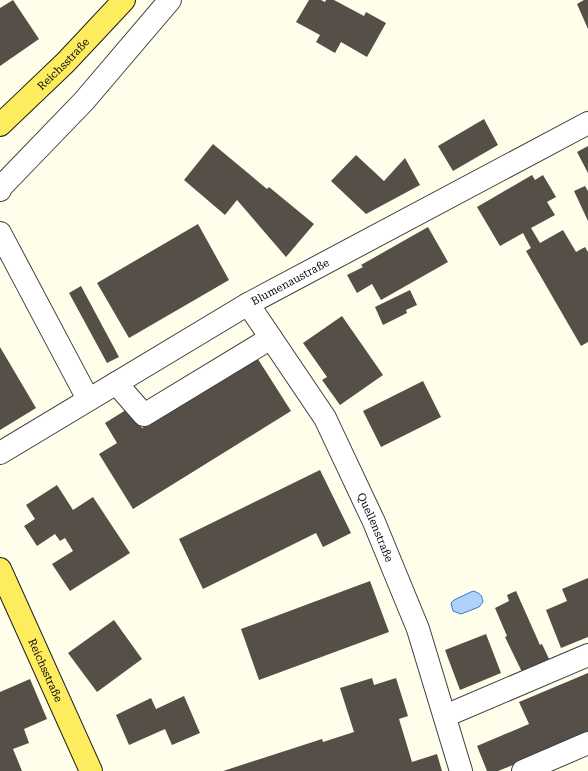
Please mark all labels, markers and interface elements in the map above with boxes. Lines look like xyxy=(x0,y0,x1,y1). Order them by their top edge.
street label: Reichsstraße xyxy=(35,35,92,93)
street label: Blumenaustraße xyxy=(249,256,331,308)
street label: Quellenstraße xyxy=(354,491,396,564)
street label: Reichsstraße xyxy=(25,637,65,704)

